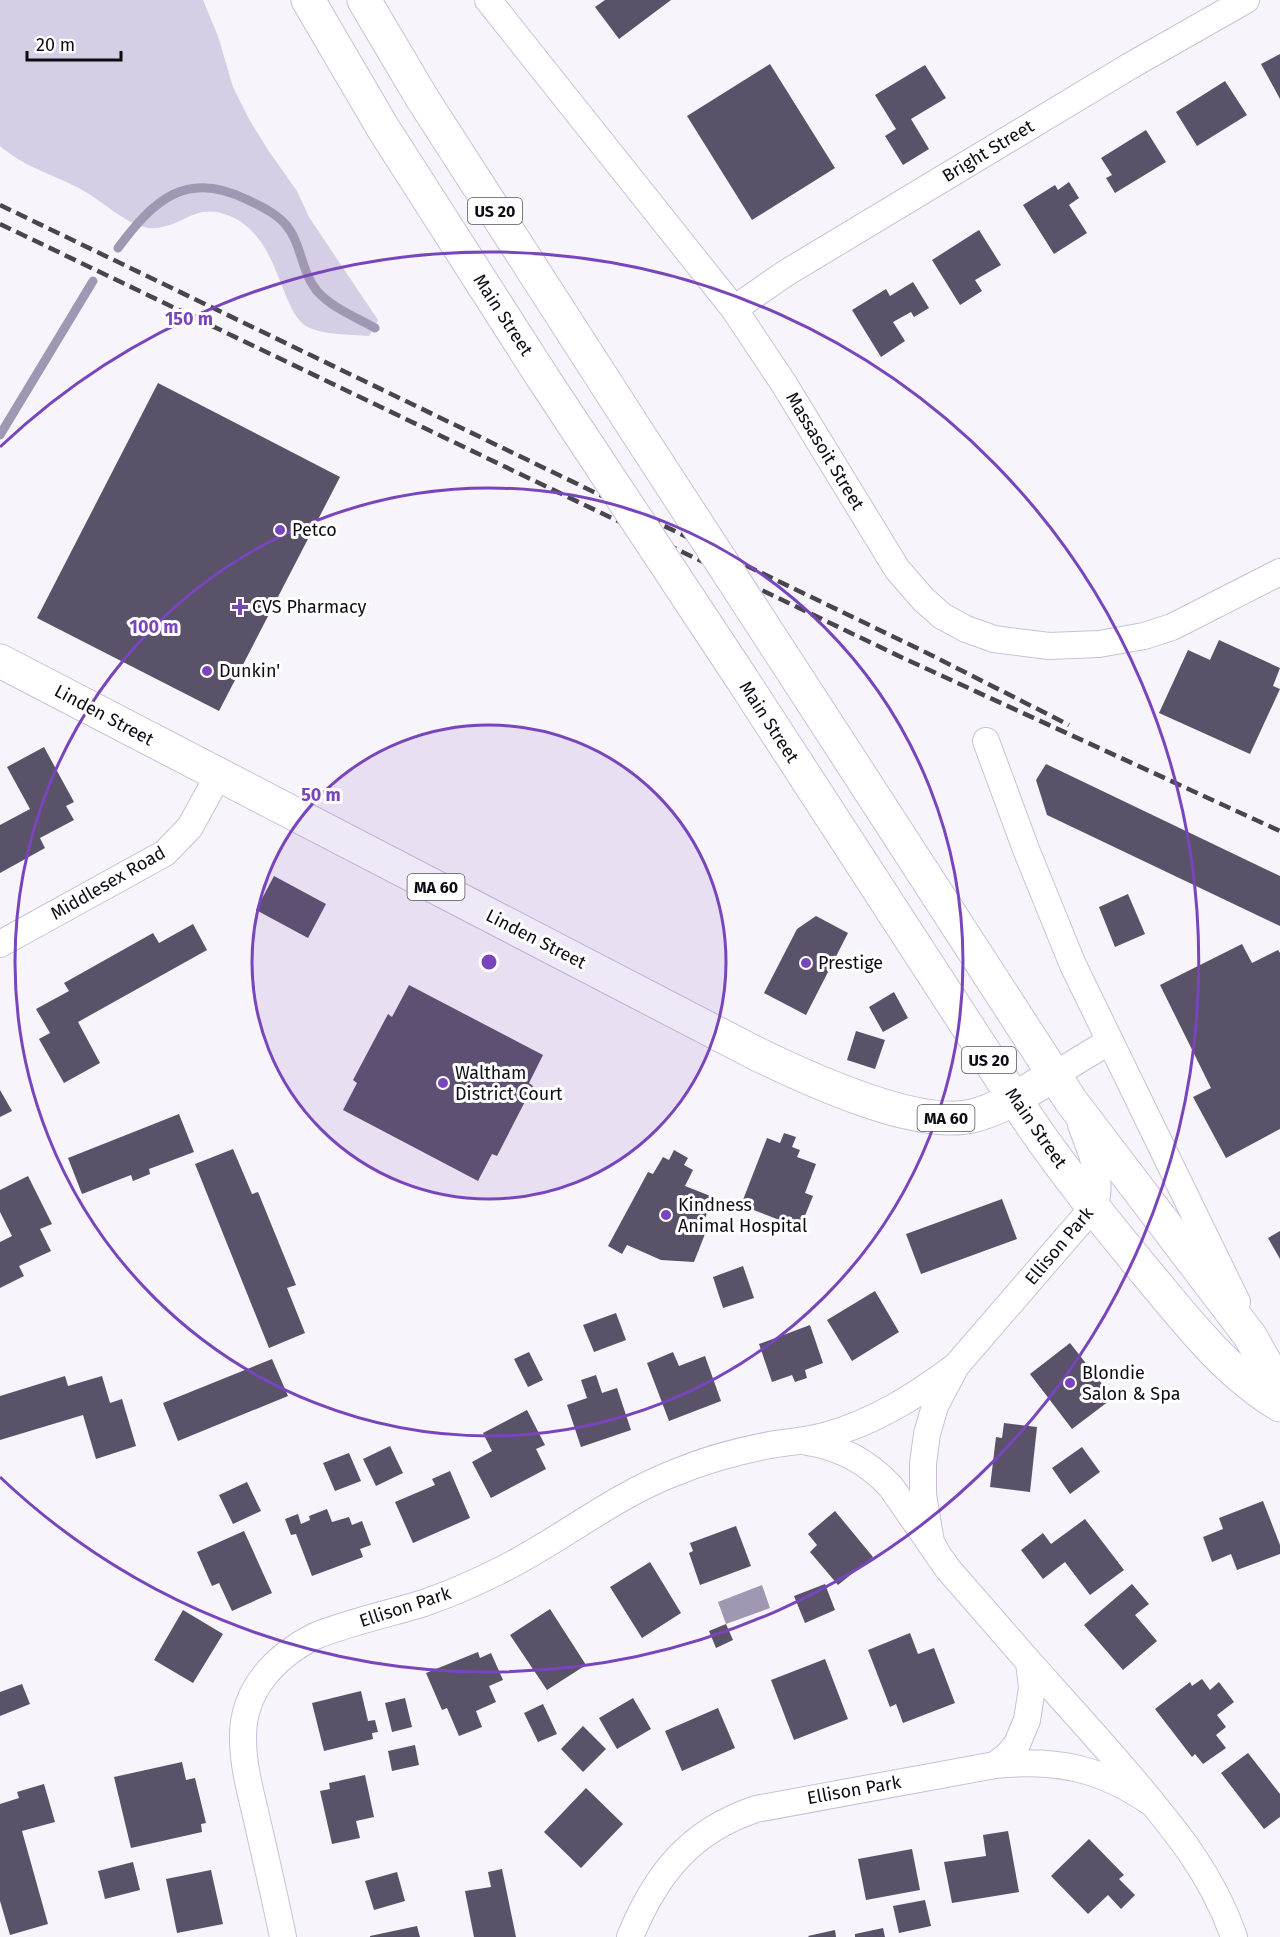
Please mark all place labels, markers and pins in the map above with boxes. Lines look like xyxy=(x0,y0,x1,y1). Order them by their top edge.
place label: Petco xyxy=(292,519,337,541)
marker: Petco xyxy=(273,523,287,537)
place label: CVS Pharmacy xyxy=(252,596,367,618)
marker: CVS Pharmacy xyxy=(233,600,247,614)
place label: Dunkin' xyxy=(219,660,280,682)
marker: Dunkin' xyxy=(200,664,214,678)
centre of rings xyxy=(479,952,499,972)
place label: Prestige xyxy=(818,952,883,974)
marker: Prestige xyxy=(799,956,813,970)
place label: Waltham District Court xyxy=(455,1062,563,1105)
marker: Waltham District Court xyxy=(436,1076,450,1090)
place label: Kindness Animal Hospital xyxy=(678,1194,807,1237)
marker: Kindness Animal Hospital xyxy=(659,1208,673,1222)
place label: Blondie Salon & Spa xyxy=(1082,1362,1180,1405)
marker: Blondie Salon & Spa xyxy=(1063,1376,1077,1390)

